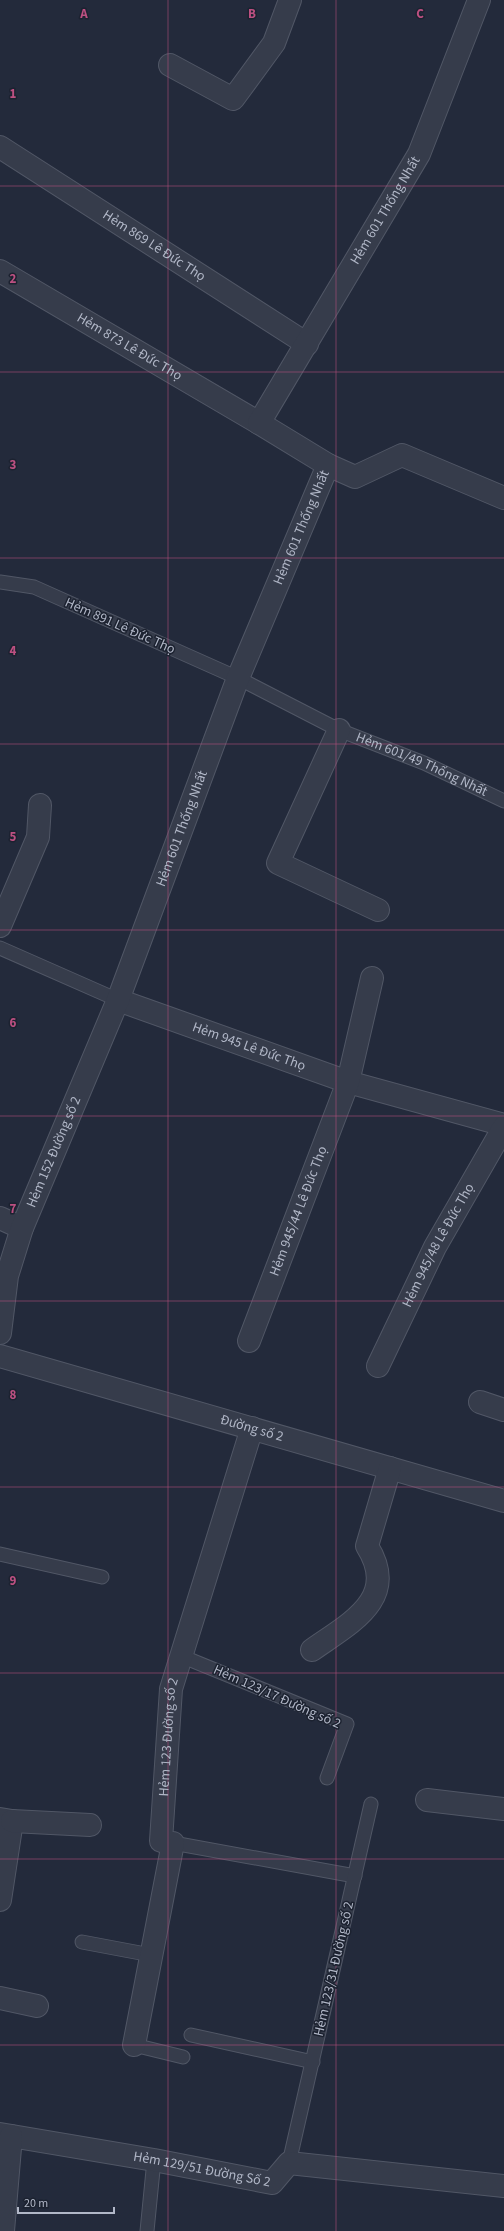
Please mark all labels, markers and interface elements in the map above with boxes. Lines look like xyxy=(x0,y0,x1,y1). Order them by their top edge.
text: A xyxy=(79,5,88,23)
text: B xyxy=(248,5,256,23)
text: C xyxy=(416,5,424,23)
text: 1 xyxy=(10,85,17,103)
street label: Hẻm 601 Thống Nhất xyxy=(345,152,426,268)
street label: Hẻm 869 Lê Đức Thọ xyxy=(99,205,210,286)
text: 2 xyxy=(10,270,17,288)
street label: Hẻm 873 Lê Đức Thọ xyxy=(73,308,186,386)
text: 3 xyxy=(10,456,17,474)
street label: Hẻm 601 Thống Nhất xyxy=(268,467,335,588)
street label: Hẻm 891 Lê Đức Thọ xyxy=(62,593,178,659)
text: 4 xyxy=(10,642,17,660)
street label: Hẻm 601/49 Thống Nhất xyxy=(353,727,491,802)
street label: Hẻm 601 Thống Nhất xyxy=(151,767,213,890)
text: 5 xyxy=(10,828,17,846)
text: 6 xyxy=(10,1014,17,1032)
street label: Hẻm 945 Lê Đức Thọ xyxy=(189,1017,308,1076)
street label: Hẻm 152 Đường số 2 xyxy=(22,1093,86,1211)
street label: Hẻm 945/44 Lê Đức Thọ xyxy=(265,1143,333,1279)
street label: Hẻm 945/48 Lê Đức Thọ xyxy=(398,1180,480,1311)
text: 7 xyxy=(10,1200,17,1218)
text: 8 xyxy=(10,1386,17,1404)
street label: Đường số 2 xyxy=(218,1410,286,1447)
text: 9 xyxy=(10,1572,17,1590)
street label: Hẻm 123/17 Đường số 2 xyxy=(210,1660,344,1734)
street label: Hẻm 123 Đường số 2 xyxy=(154,1675,184,1797)
street label: Hẻm 123/31 Đường số 2 xyxy=(309,1900,359,2038)
street label: Hẻm 129/51 Đường Số 2 xyxy=(132,2147,272,2193)
scale bar xyxy=(18,2189,114,2215)
text: 20 m xyxy=(24,2195,48,2212)

